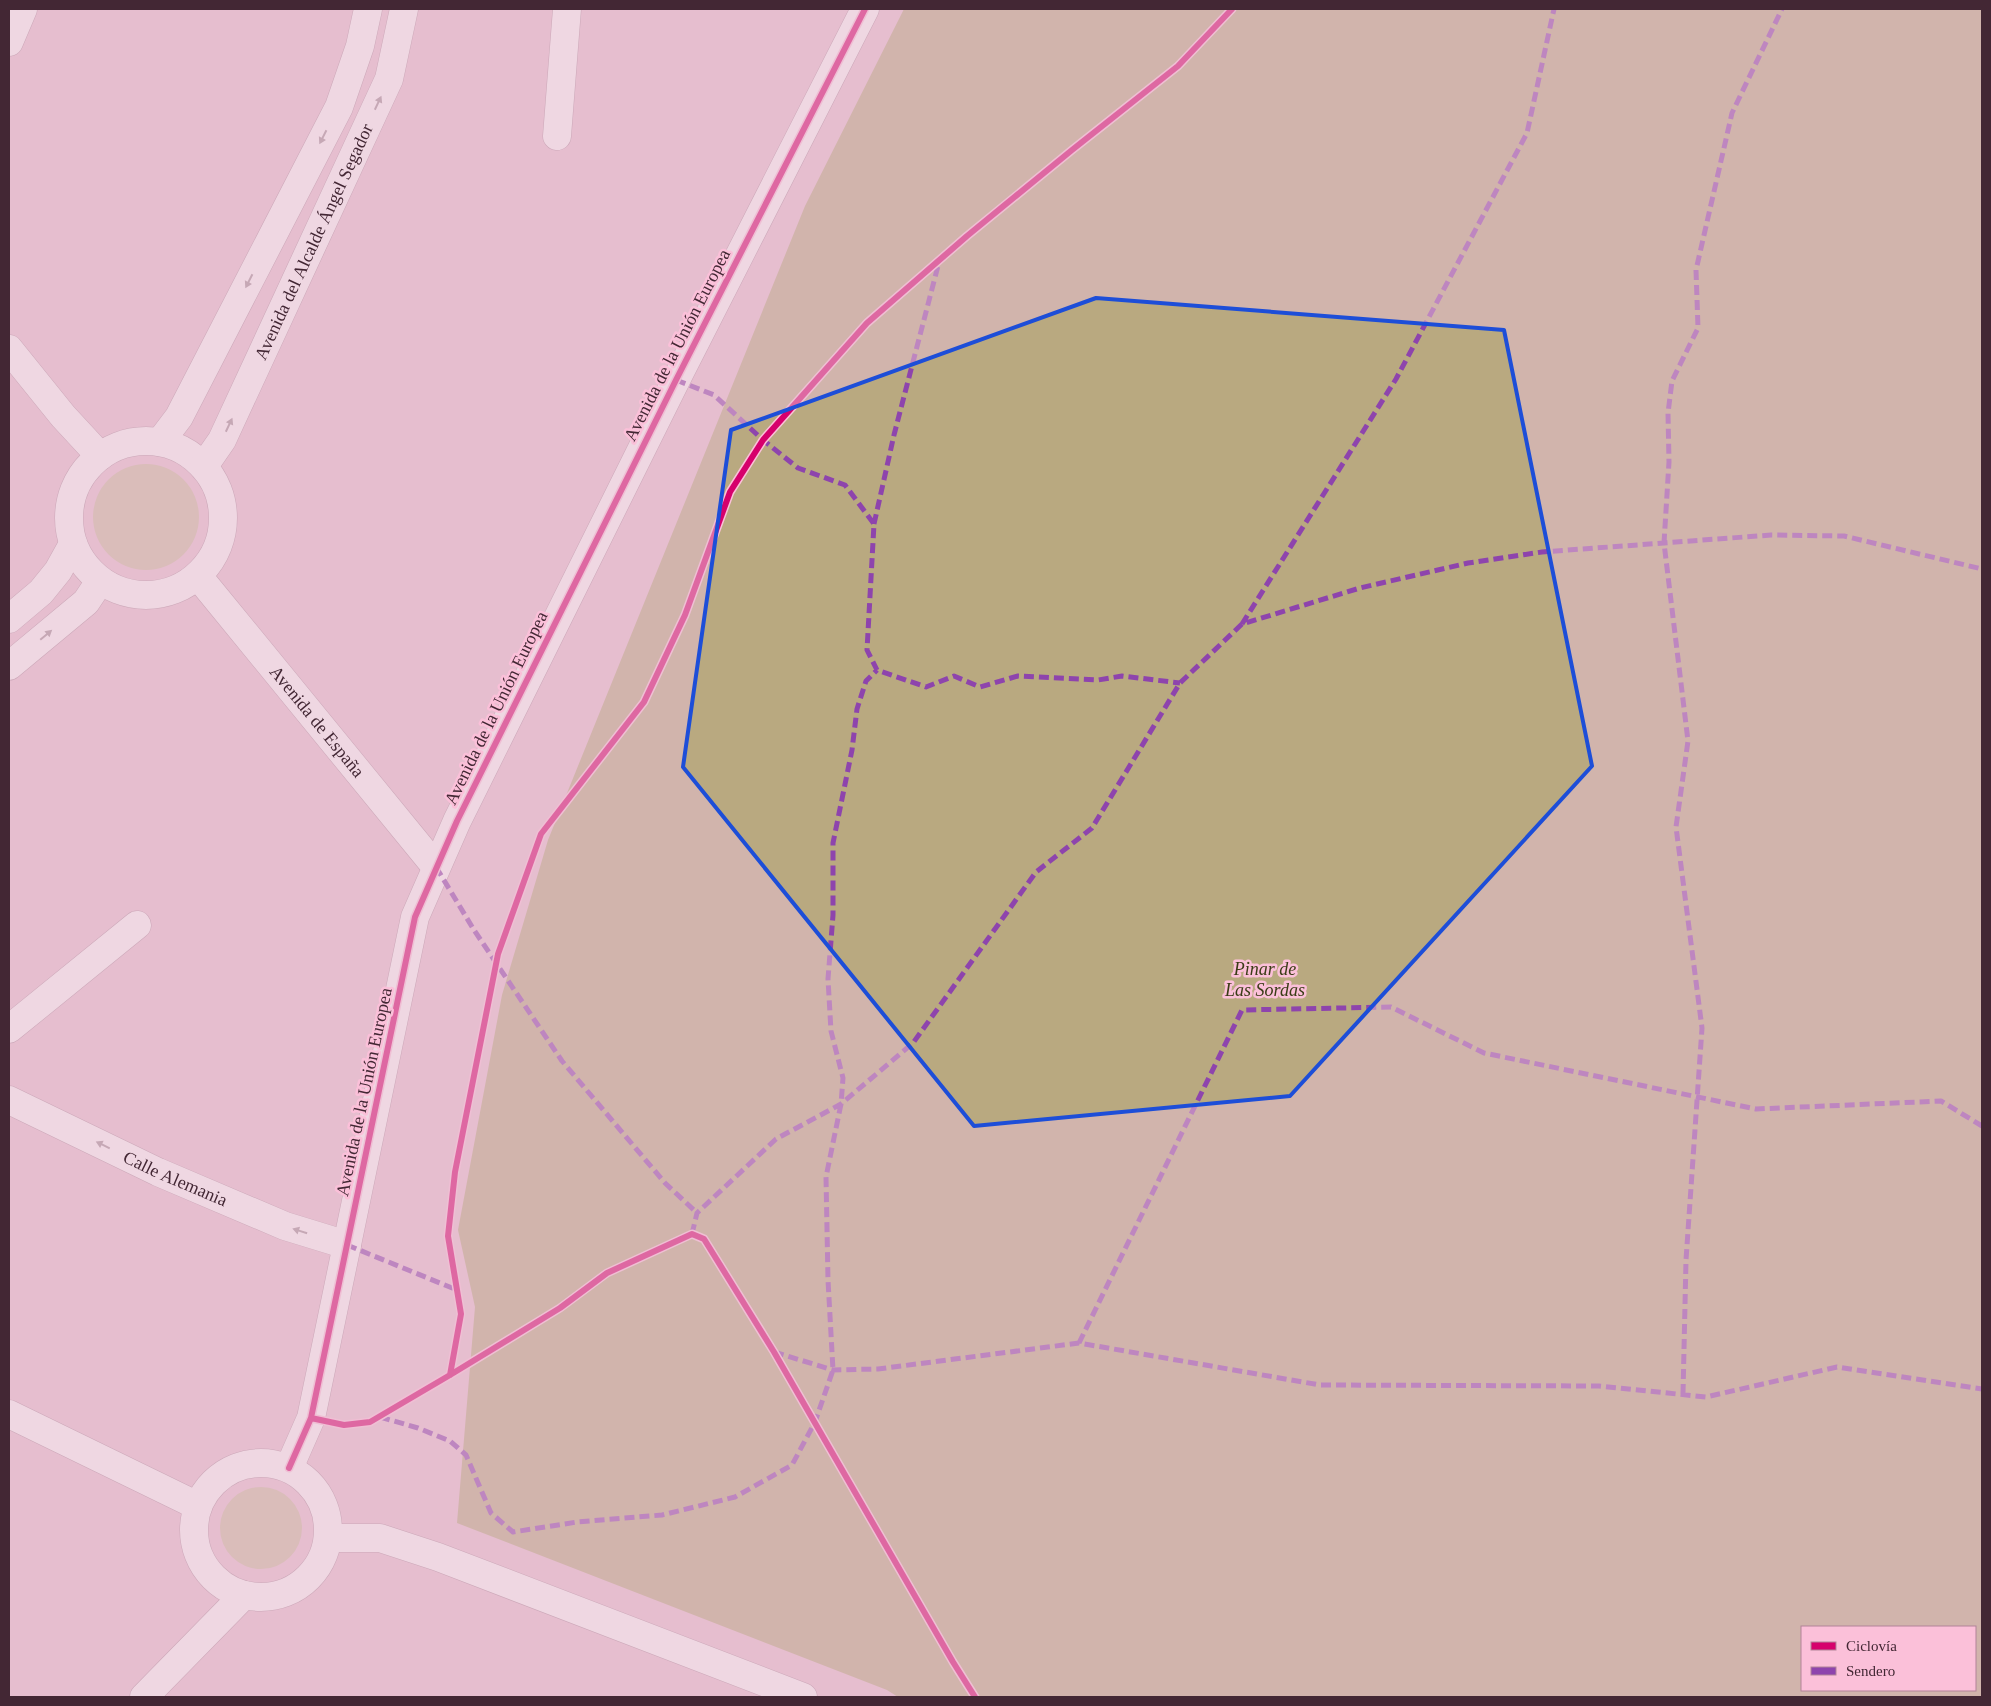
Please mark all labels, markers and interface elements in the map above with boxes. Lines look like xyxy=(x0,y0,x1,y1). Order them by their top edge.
one-way arrow xyxy=(374,95,383,110)
street label: Avenida del Alcalde Ángel Segador xyxy=(250,121,377,363)
one-way arrow xyxy=(319,129,327,144)
street label: Avenida de la Unión Europea xyxy=(620,246,734,444)
one-way arrow xyxy=(245,274,253,288)
one-way arrow xyxy=(226,418,234,432)
street label: Avenida de la Unión Europea xyxy=(440,608,552,808)
one-way arrow xyxy=(40,630,52,641)
street label: Avenida de España xyxy=(266,662,368,781)
park label: Pinar de Las Sordas xyxy=(1224,959,1305,1000)
street label: Avenida de la Unión Europea xyxy=(332,986,396,1198)
one-way arrow xyxy=(96,1141,110,1149)
street label: Calle Alemania xyxy=(120,1147,230,1210)
one-way arrow xyxy=(292,1226,307,1234)
legend xyxy=(1801,1626,1976,1691)
text: Ciclovía xyxy=(1846,1638,1897,1654)
text: Sendero xyxy=(1846,1663,1895,1679)

